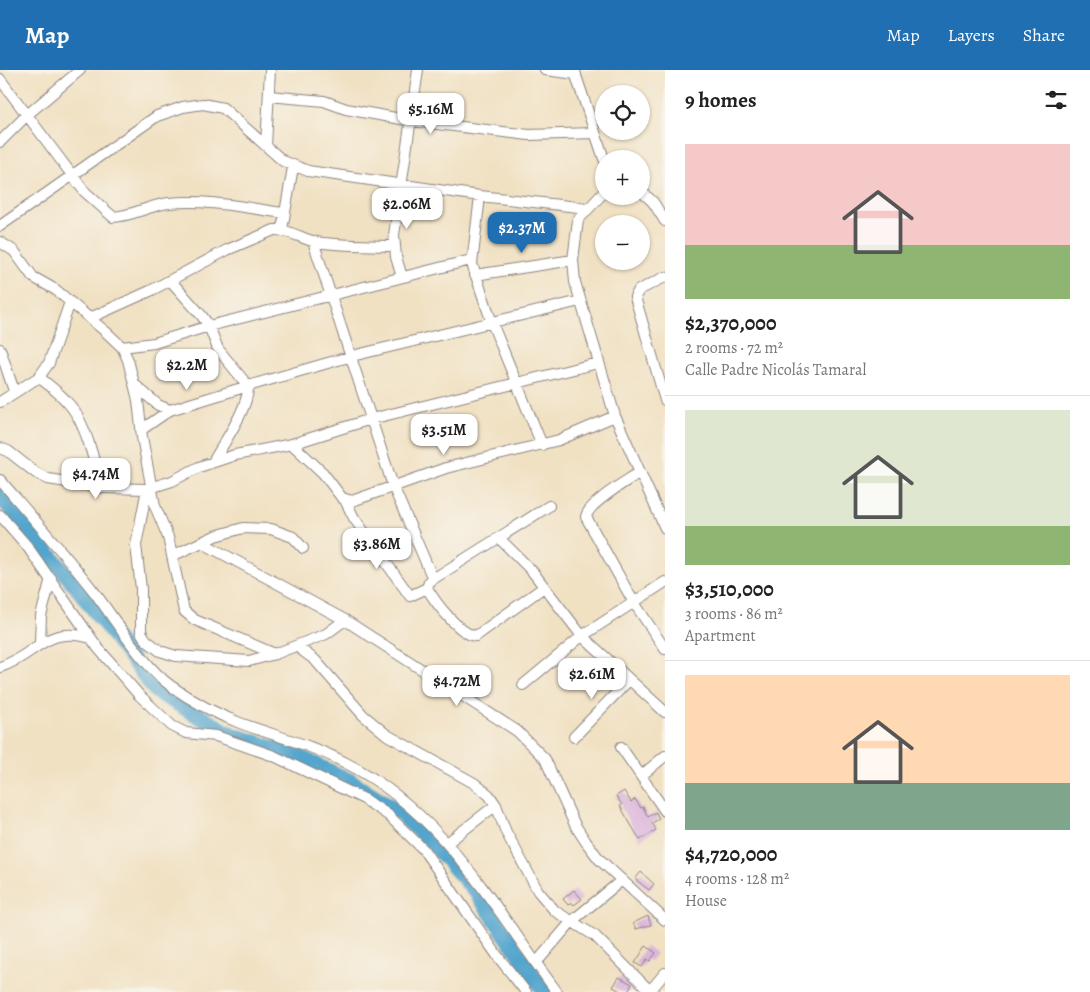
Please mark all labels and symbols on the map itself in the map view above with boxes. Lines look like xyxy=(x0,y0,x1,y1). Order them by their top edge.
pin: $5.16M xyxy=(390,92,472,135)
pin: $2.06M xyxy=(366,188,448,230)
pin: $2.37M xyxy=(481,212,563,254)
pin: $2.2M xyxy=(152,348,222,391)
pin: $3.51M xyxy=(403,414,485,456)
pin: $4.74M xyxy=(55,458,137,500)
pin: $3.86M xyxy=(336,528,418,570)
pin: $2.61M xyxy=(551,658,633,700)
pin: $4.72M xyxy=(416,664,498,707)

